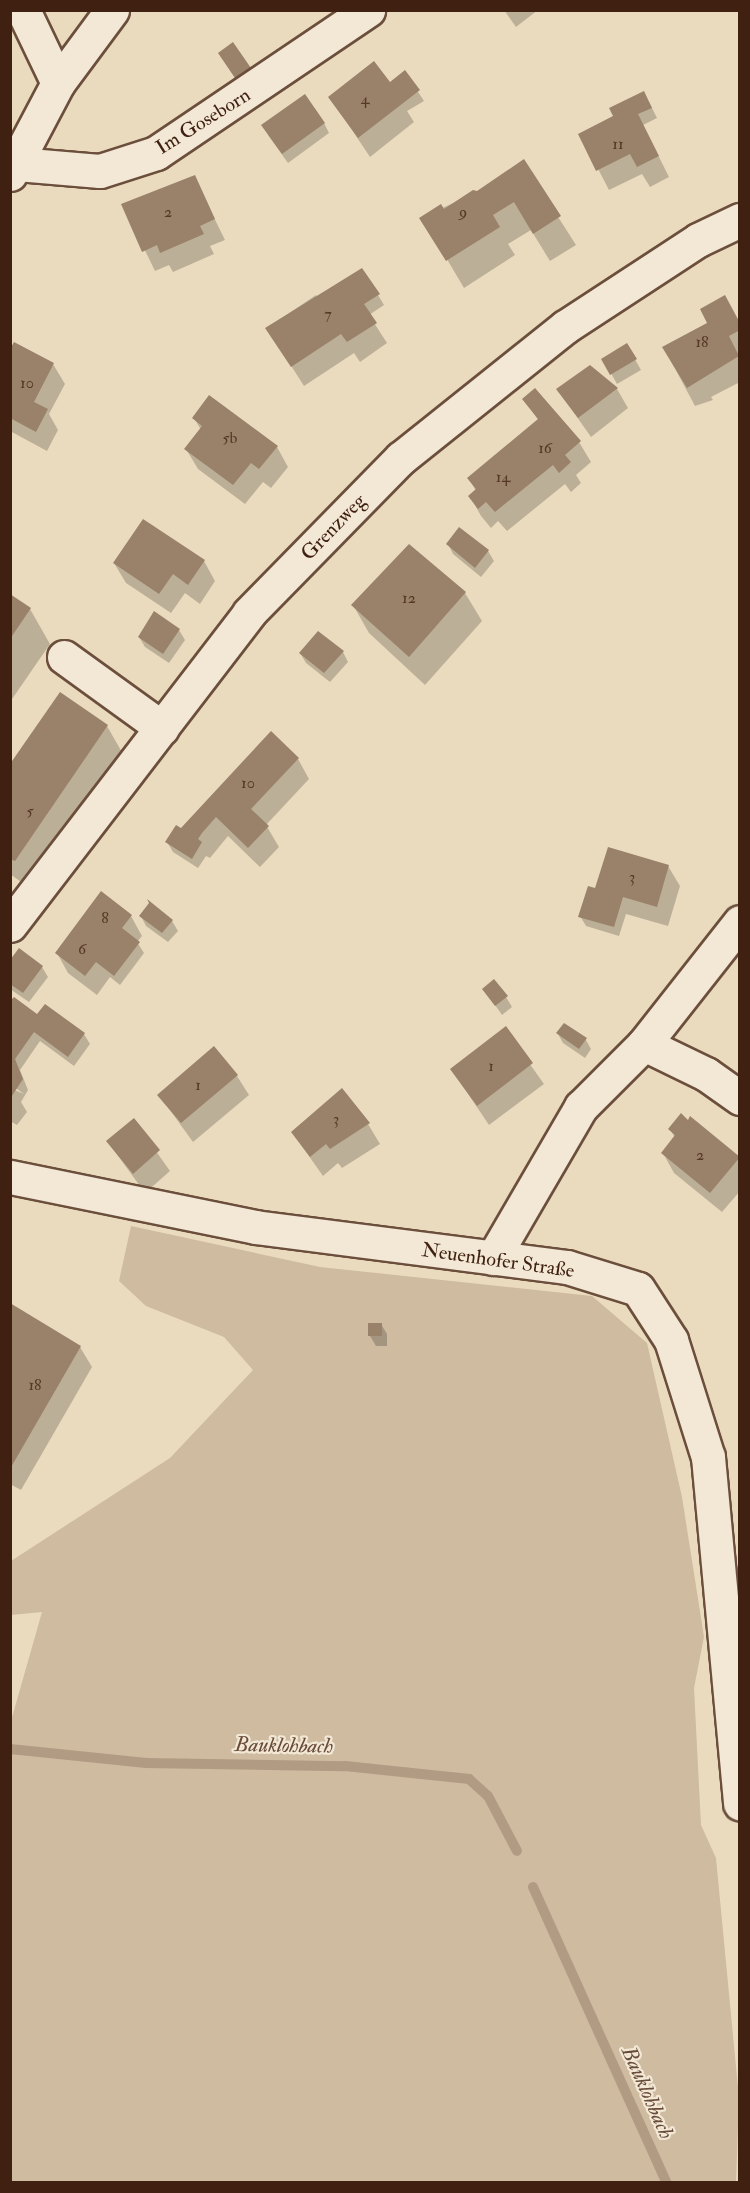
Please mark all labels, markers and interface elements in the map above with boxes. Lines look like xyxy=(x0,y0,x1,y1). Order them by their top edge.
street label: Im Goseborn xyxy=(151,83,255,159)
house number: 4 xyxy=(361,89,369,109)
house number: 11 xyxy=(612,134,624,154)
house number: 2 xyxy=(164,202,172,222)
house number: 9 xyxy=(459,202,467,222)
house number: 7 xyxy=(324,304,332,324)
house number: 18 xyxy=(695,332,709,352)
house number: 10 xyxy=(20,373,34,393)
house number: 5b xyxy=(223,428,237,448)
house number: 16 xyxy=(538,438,552,458)
house number: 14 xyxy=(496,467,510,487)
street label: Grenzweg xyxy=(296,489,370,565)
house number: 12 xyxy=(402,588,416,608)
house number: 10 xyxy=(241,773,255,793)
house number: 5 xyxy=(26,801,34,821)
house number: 3 xyxy=(629,867,635,887)
house number: 8 xyxy=(101,908,109,928)
house number: 6 xyxy=(78,939,86,959)
house number: 1 xyxy=(488,1056,494,1076)
house number: 1 xyxy=(195,1075,201,1095)
house number: 3 xyxy=(333,1109,339,1129)
house number: 2 xyxy=(696,1145,704,1165)
street label: Neuenhofer Straße xyxy=(420,1237,576,1283)
house number: 18 xyxy=(28,1375,42,1395)
water label: Bauklohbach xyxy=(234,1733,334,1759)
water label: Bauklohbach xyxy=(615,2043,679,2143)

